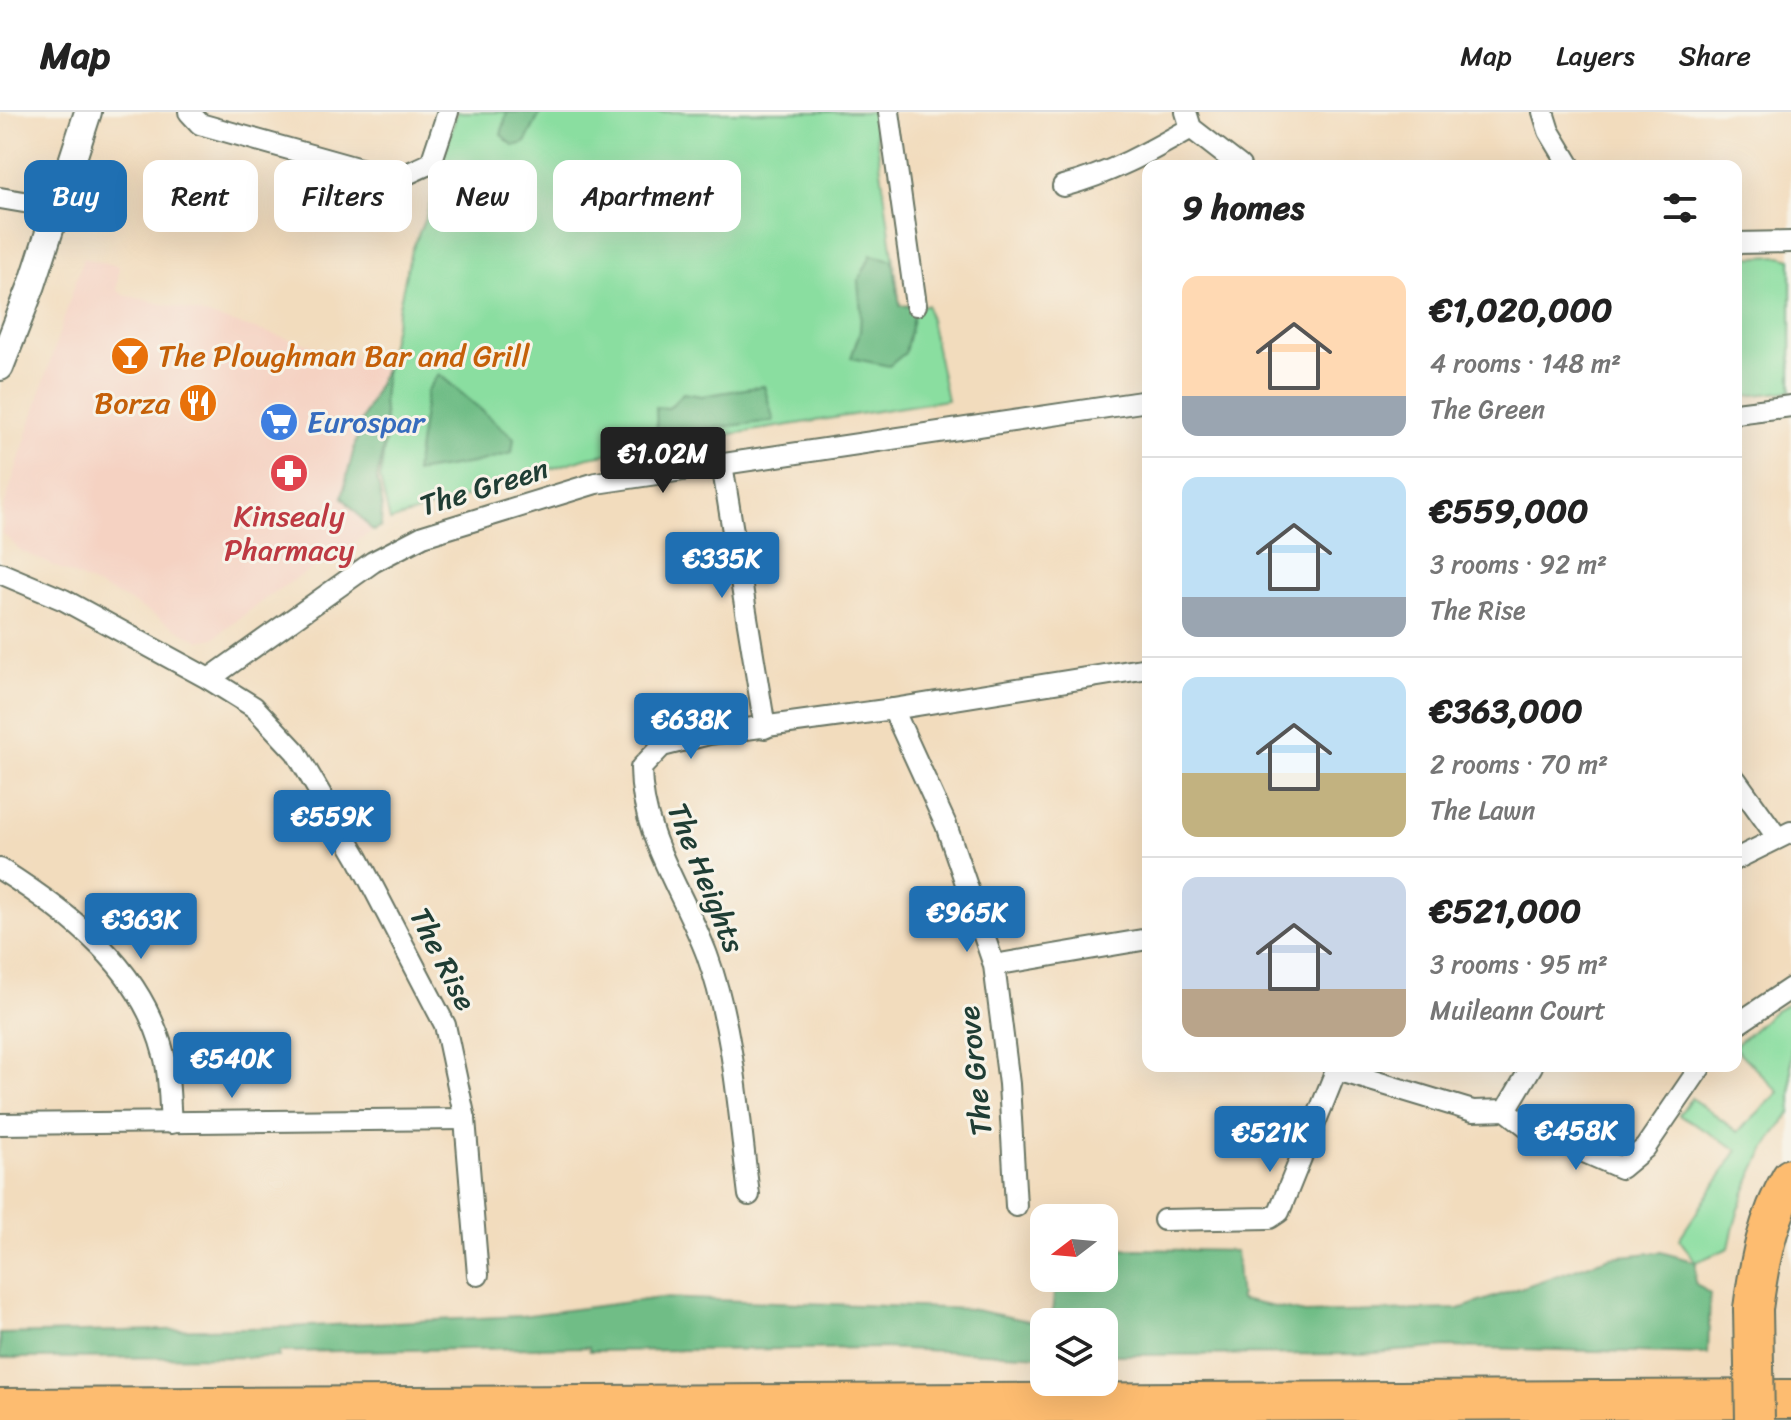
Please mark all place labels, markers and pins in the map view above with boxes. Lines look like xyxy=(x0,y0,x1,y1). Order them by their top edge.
place label: The Ploughman Bar and Grill xyxy=(158,329,530,383)
bar icon: The Ploughman Bar and Grill xyxy=(109,335,151,377)
place label: Borza xyxy=(94,376,171,430)
restaurant icon: Borza xyxy=(177,382,219,424)
place label: Eurospar xyxy=(307,395,426,449)
supermarket icon: Eurospar xyxy=(258,401,300,443)
pin: €1.02M xyxy=(598,427,728,495)
pharmacy icon: Kinsealy Pharmacy xyxy=(268,452,310,494)
place label: Kinsealy Pharmacy xyxy=(224,489,354,577)
pin: €335K xyxy=(666,532,778,600)
pin: €638K xyxy=(635,693,747,761)
pin: €559K xyxy=(276,790,388,858)
pin: €965K xyxy=(911,886,1023,954)
pin: €363K xyxy=(85,893,197,961)
pin: €540K xyxy=(176,1032,288,1100)
pin: €458K xyxy=(1520,1104,1632,1172)
pin: €521K xyxy=(1214,1106,1326,1174)

